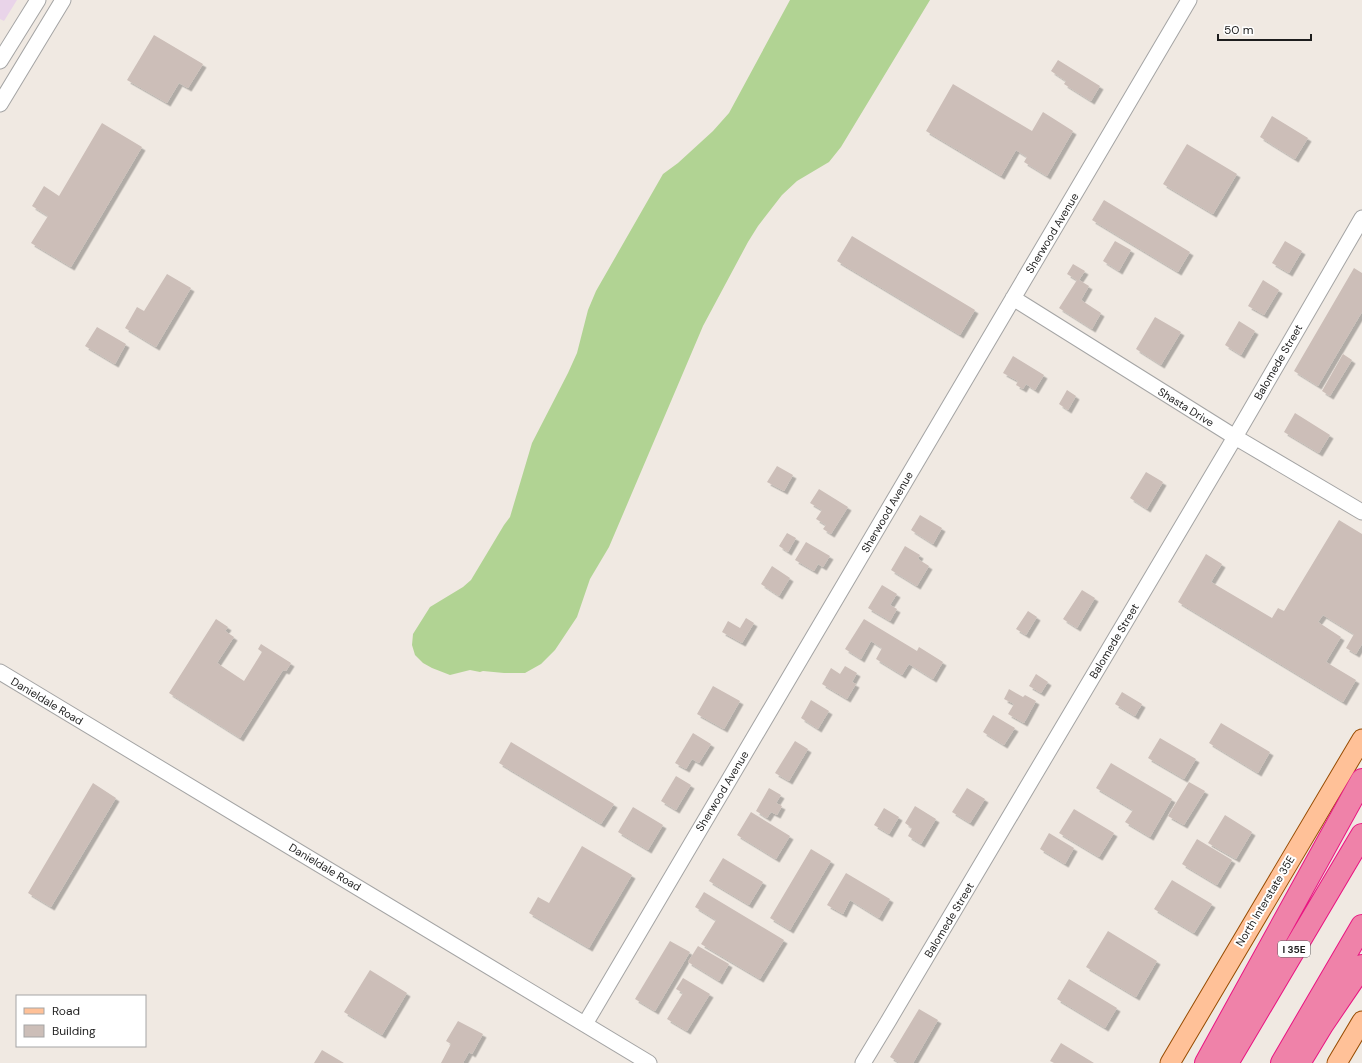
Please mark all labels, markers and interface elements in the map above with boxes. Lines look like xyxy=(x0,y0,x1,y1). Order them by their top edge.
scale bar xyxy=(1218,16,1311,42)
text: 50 m xyxy=(1224,22,1253,38)
street label: Sherwood Avenue xyxy=(1022,190,1082,276)
street label: Balomede Street xyxy=(1251,322,1305,402)
street label: Shasta Drive xyxy=(1155,384,1217,430)
street label: Sherwood Avenue xyxy=(858,469,916,555)
street label: Balomede Street xyxy=(1086,601,1142,681)
street label: Danieldale Road xyxy=(9,674,86,728)
street label: Sherwood Avenue xyxy=(692,748,752,834)
street label: Danieldale Road xyxy=(287,840,364,894)
street label: North Interstate 35E xyxy=(1232,853,1298,949)
street label: Balomede Street xyxy=(921,880,977,960)
road number: I 35E xyxy=(1278,941,1310,957)
legend xyxy=(16,995,146,1047)
text: Road xyxy=(52,1003,80,1019)
text: Building xyxy=(52,1023,96,1039)

